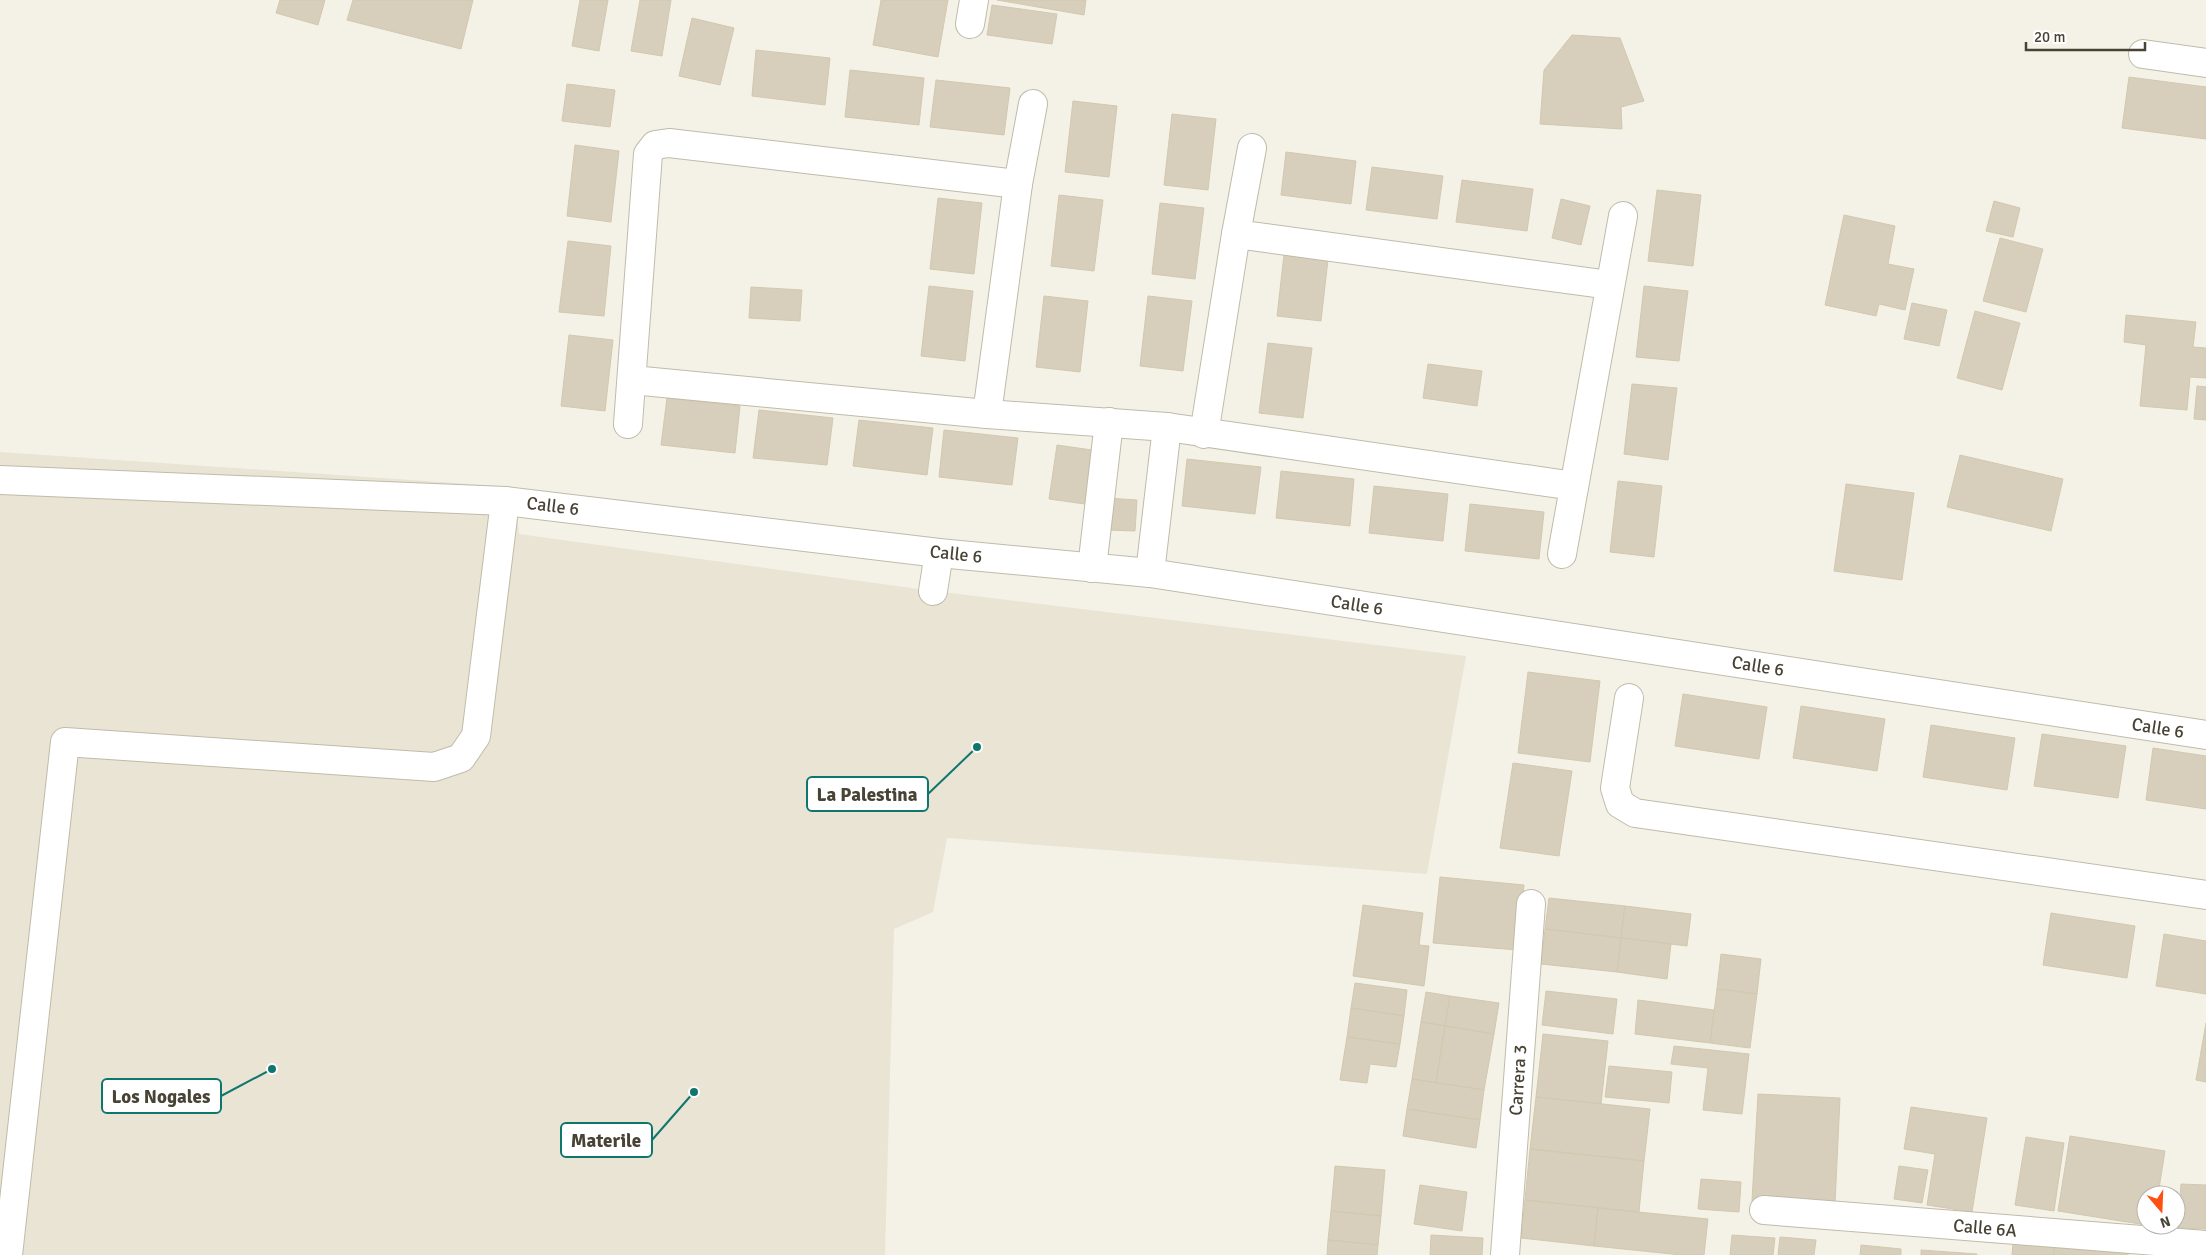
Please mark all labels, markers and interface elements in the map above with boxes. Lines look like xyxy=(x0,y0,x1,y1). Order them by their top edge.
scale bar xyxy=(2026,20,2145,52)
text: 20 m xyxy=(2034,28,2065,46)
street label: Calle 6 xyxy=(525,492,581,520)
street label: Calle 6 xyxy=(929,540,983,568)
street label: Calle 6 xyxy=(1329,590,1385,620)
street label: Calle 6 xyxy=(1730,651,1786,681)
street label: Calle 6 xyxy=(2130,713,2186,743)
callout: La Palestina xyxy=(807,777,928,811)
text: La Palestina xyxy=(817,783,918,807)
street label: Carrera 3 xyxy=(1505,1044,1531,1116)
callout: Los Nogales xyxy=(102,1079,221,1113)
text: Los Nogales xyxy=(112,1085,210,1109)
callout: Materile xyxy=(561,1123,652,1157)
text: Materile xyxy=(571,1129,641,1153)
north arrow xyxy=(2136,1185,2186,1235)
text: N xyxy=(2158,1212,2172,1231)
street label: Calle 6A xyxy=(1952,1214,2018,1242)

